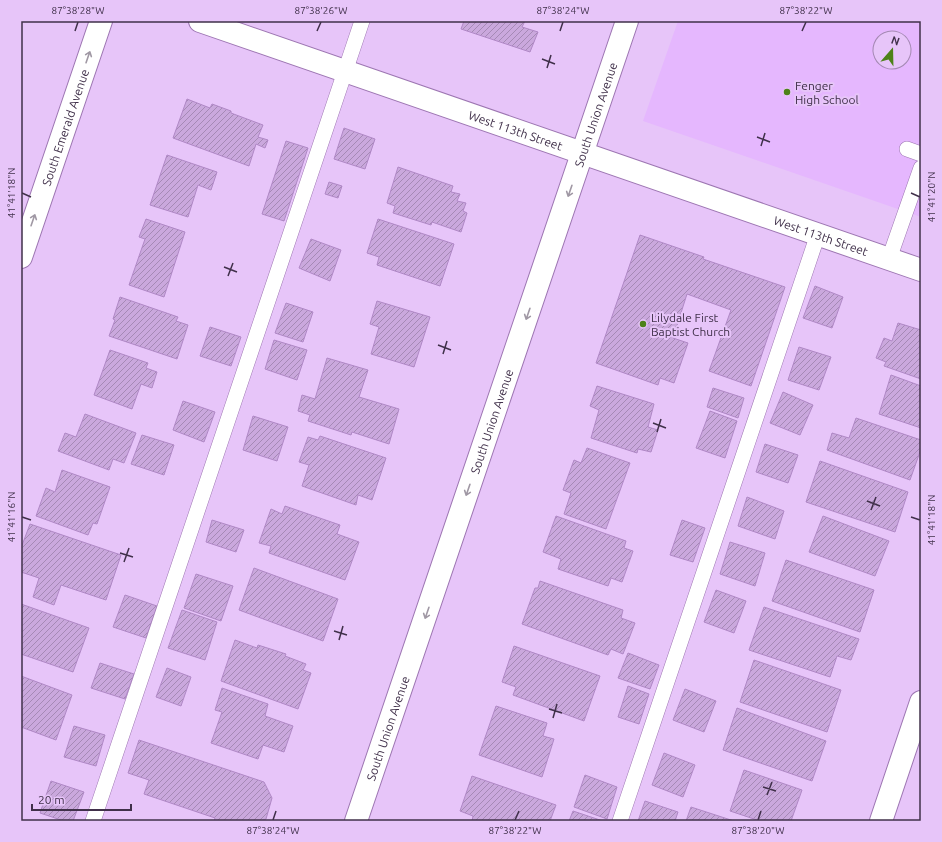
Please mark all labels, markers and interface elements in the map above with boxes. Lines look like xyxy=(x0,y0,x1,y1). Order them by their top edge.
text: 87°38'28"W xyxy=(52,5,104,16)
text: 87°38'26"W xyxy=(295,5,347,16)
text: 87°38'24"W xyxy=(537,5,589,16)
text: 87°38'22"W xyxy=(780,5,832,16)
north arrow xyxy=(872,30,912,70)
text: N xyxy=(890,34,901,48)
one-way arrow xyxy=(85,51,93,63)
street label: South Union Avenue xyxy=(572,60,619,168)
street label: South Emerald Avenue xyxy=(39,67,91,187)
place label: Fenger High School xyxy=(795,79,859,106)
marker: Fenger High School xyxy=(782,87,792,97)
street label: West 113th Street xyxy=(467,108,565,152)
text: 41°41'18"N xyxy=(6,168,17,218)
text: 41°41'20"N xyxy=(926,172,937,222)
one-way arrow xyxy=(565,184,573,196)
street label: West 113th Street xyxy=(772,213,870,258)
one-way arrow xyxy=(30,214,38,226)
one-way arrow xyxy=(524,307,531,320)
place label: Lilydale First Baptist Church xyxy=(651,311,730,338)
marker: Lilydale First Baptist Church xyxy=(638,319,648,329)
street label: South Union Avenue xyxy=(468,367,515,475)
one-way arrow xyxy=(464,484,472,496)
text: 41°41'16"N xyxy=(6,492,17,542)
text: 41°41'18"N xyxy=(926,495,937,545)
one-way arrow xyxy=(422,607,430,619)
street label: South Union Avenue xyxy=(364,674,411,782)
scale bar xyxy=(32,786,131,812)
text: 20 m xyxy=(38,793,65,806)
text: 87°38'24"W xyxy=(247,825,299,836)
text: 87°38'22"W xyxy=(489,825,541,836)
text: 87°38'20"W xyxy=(732,825,784,836)

